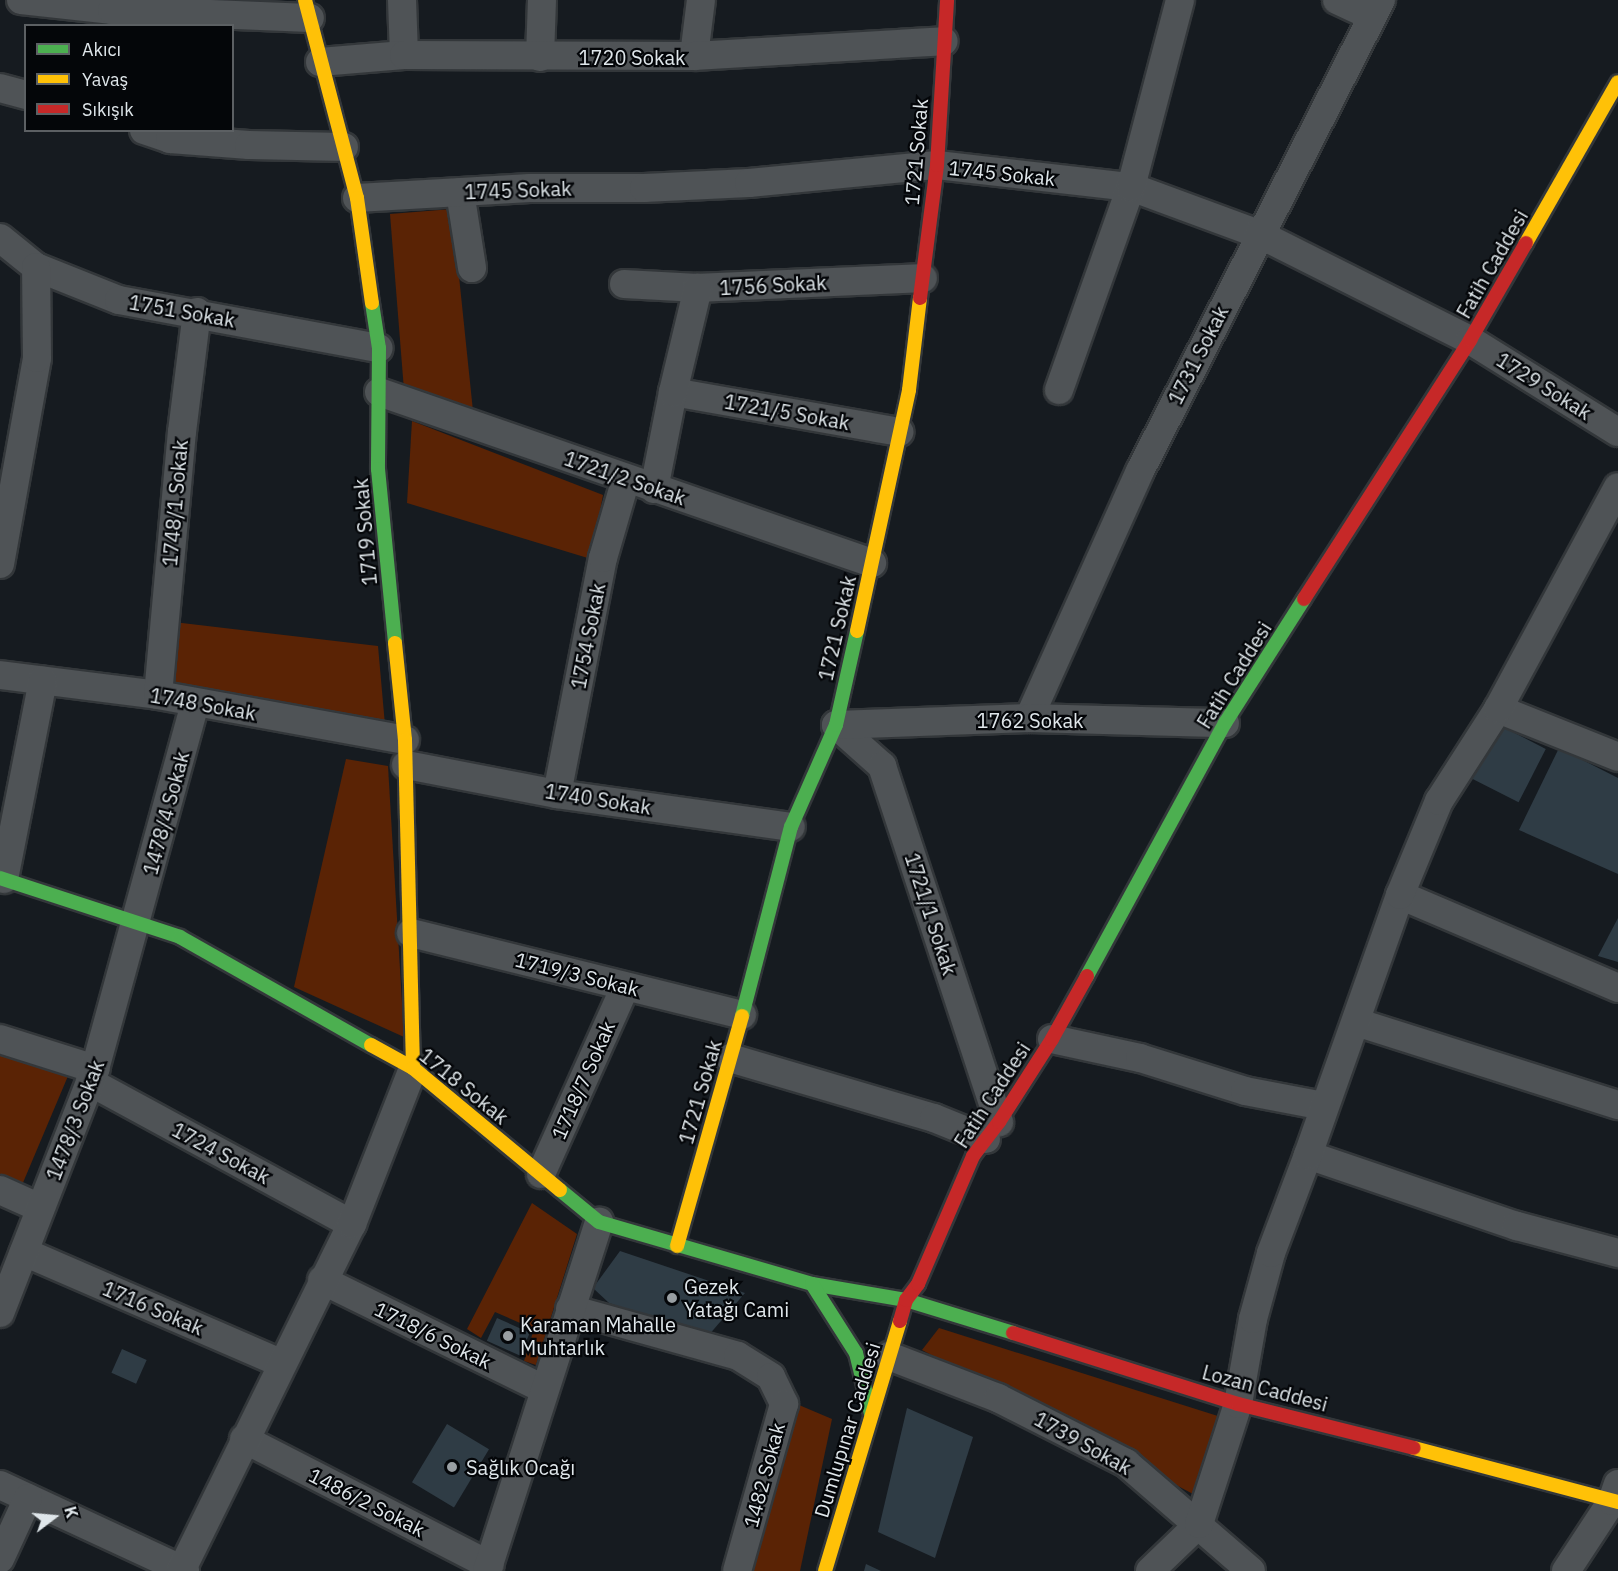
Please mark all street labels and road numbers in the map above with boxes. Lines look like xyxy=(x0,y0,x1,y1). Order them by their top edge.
street label: 1720 Sokak xyxy=(578,45,686,69)
street label: 1721 Sokak xyxy=(899,98,933,206)
street label: 1745 Sokak xyxy=(947,155,1057,191)
street label: 1745 Sokak xyxy=(464,176,572,204)
street label: Fatih Caddesi xyxy=(1451,206,1533,322)
street label: 1756 Sokak xyxy=(719,270,827,300)
street label: 1751 Sokak xyxy=(127,290,237,332)
street label: 1731 Sokak xyxy=(1163,302,1233,408)
street label: 1729 Sokak xyxy=(1492,347,1596,425)
street label: 1721/5 Sokak xyxy=(722,389,852,435)
street label: 1748/1 Sokak xyxy=(158,439,192,567)
street label: 1721/2 Sokak xyxy=(561,446,689,510)
street label: 1719 Sokak xyxy=(348,478,382,586)
street label: 1721 Sokak xyxy=(813,573,861,683)
street label: 1754 Sokak xyxy=(566,581,610,691)
street label: Fatih Caddesi xyxy=(1192,617,1276,733)
street label: 1748 Sokak xyxy=(148,683,258,725)
street label: 1762 Sokak xyxy=(976,708,1084,732)
street label: 1478/4 Sokak xyxy=(138,749,194,877)
street label: 1740 Sokak xyxy=(543,779,653,819)
street label: 1721/1 Sokak xyxy=(900,850,962,978)
street label: 1719/3 Sokak xyxy=(513,947,641,1001)
street label: 1718/7 Sokak xyxy=(546,1017,620,1143)
street label: 1721 Sokak xyxy=(674,1037,726,1147)
street label: Fatih Caddesi xyxy=(949,1038,1035,1152)
street label: 1718 Sokak xyxy=(415,1043,513,1129)
street label: 1478/3 Sokak xyxy=(41,1056,109,1184)
street label: 1724 Sokak xyxy=(168,1117,274,1189)
street label: 1716 Sokak xyxy=(99,1276,207,1340)
street label: 1718/6 Sokak xyxy=(371,1296,495,1374)
street label: Dumlupınar Caddesi xyxy=(809,1340,885,1520)
street label: Lozan Caddesi xyxy=(1200,1360,1330,1416)
street label: 1739 Sokak xyxy=(1030,1407,1136,1479)
street label: 1482 Sokak xyxy=(739,1420,789,1530)
street label: 1486/2 Sokak xyxy=(305,1463,429,1541)

